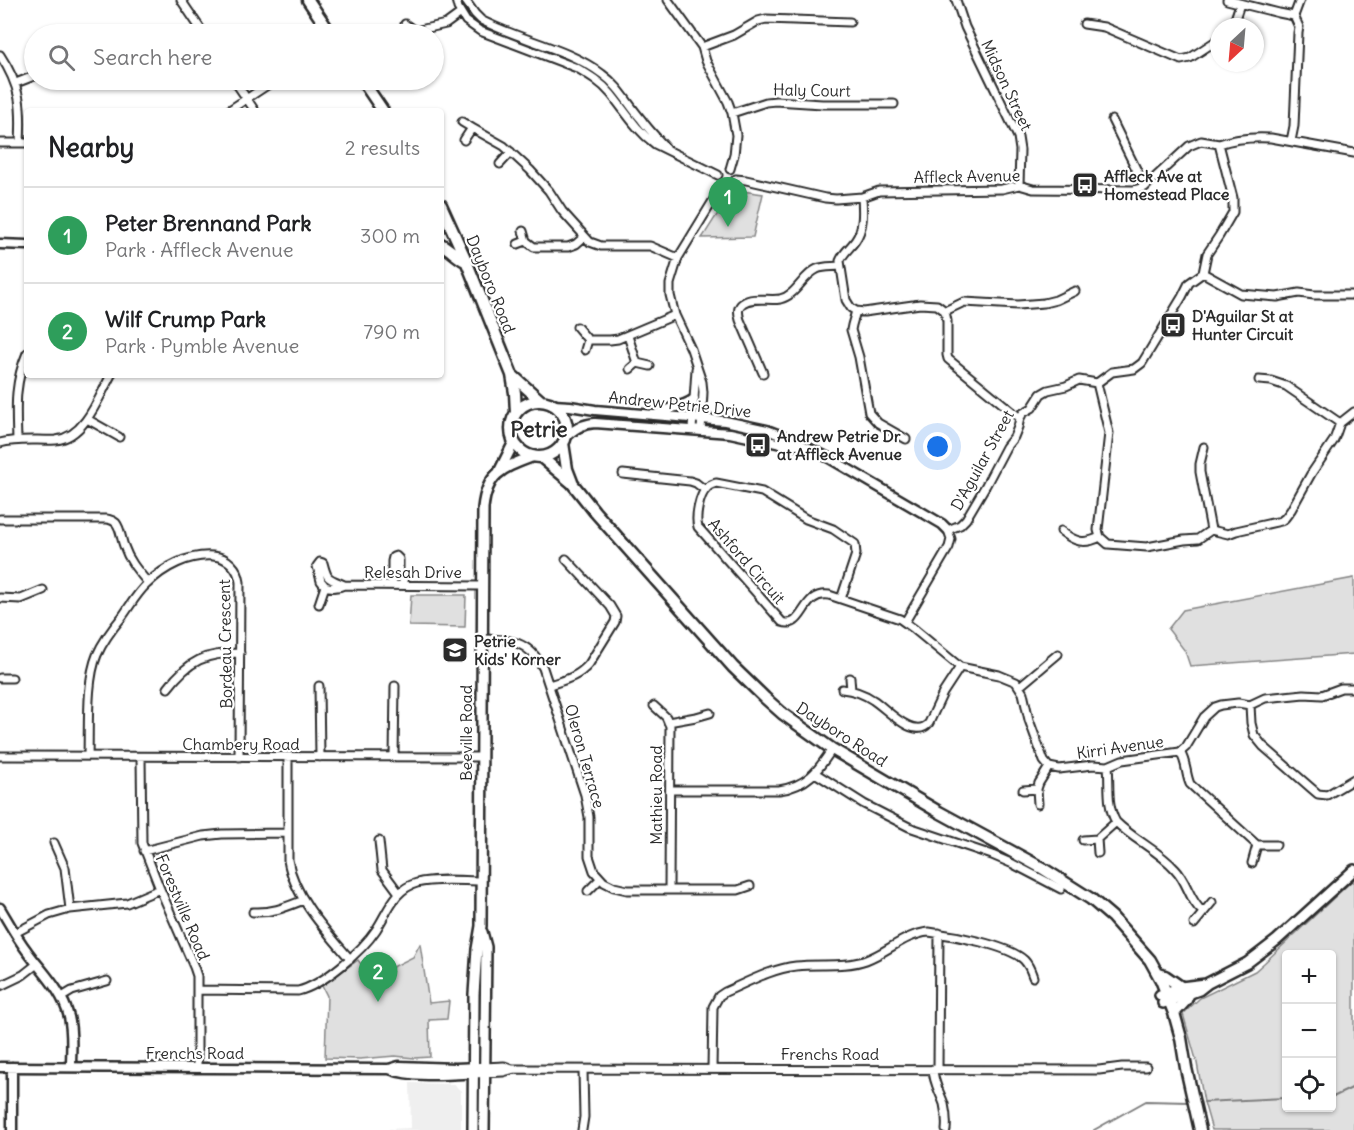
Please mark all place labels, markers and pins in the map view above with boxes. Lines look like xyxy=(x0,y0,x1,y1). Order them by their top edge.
place label: Affleck Ave at Homestead Place xyxy=(1104,166,1230,204)
bus stop icon: Affleck Ave at Homestead Place xyxy=(1070,170,1100,200)
pin: 1 xyxy=(708,178,748,227)
place label: D'Aguilar St at Hunter Circuit xyxy=(1192,306,1294,344)
bus stop icon: D'Aguilar St at Hunter Circuit xyxy=(1158,310,1188,340)
place label: Andrew Petrie Dr at Affleck Avenue xyxy=(777,426,902,464)
bus stop icon: Andrew Petrie Dr at Affleck Avenue xyxy=(743,430,773,460)
place label: Petrie Kids' Korner xyxy=(474,631,561,669)
school or university icon: Petrie Kids' Korner xyxy=(440,635,470,665)
pin: 2 xyxy=(358,952,398,1002)

